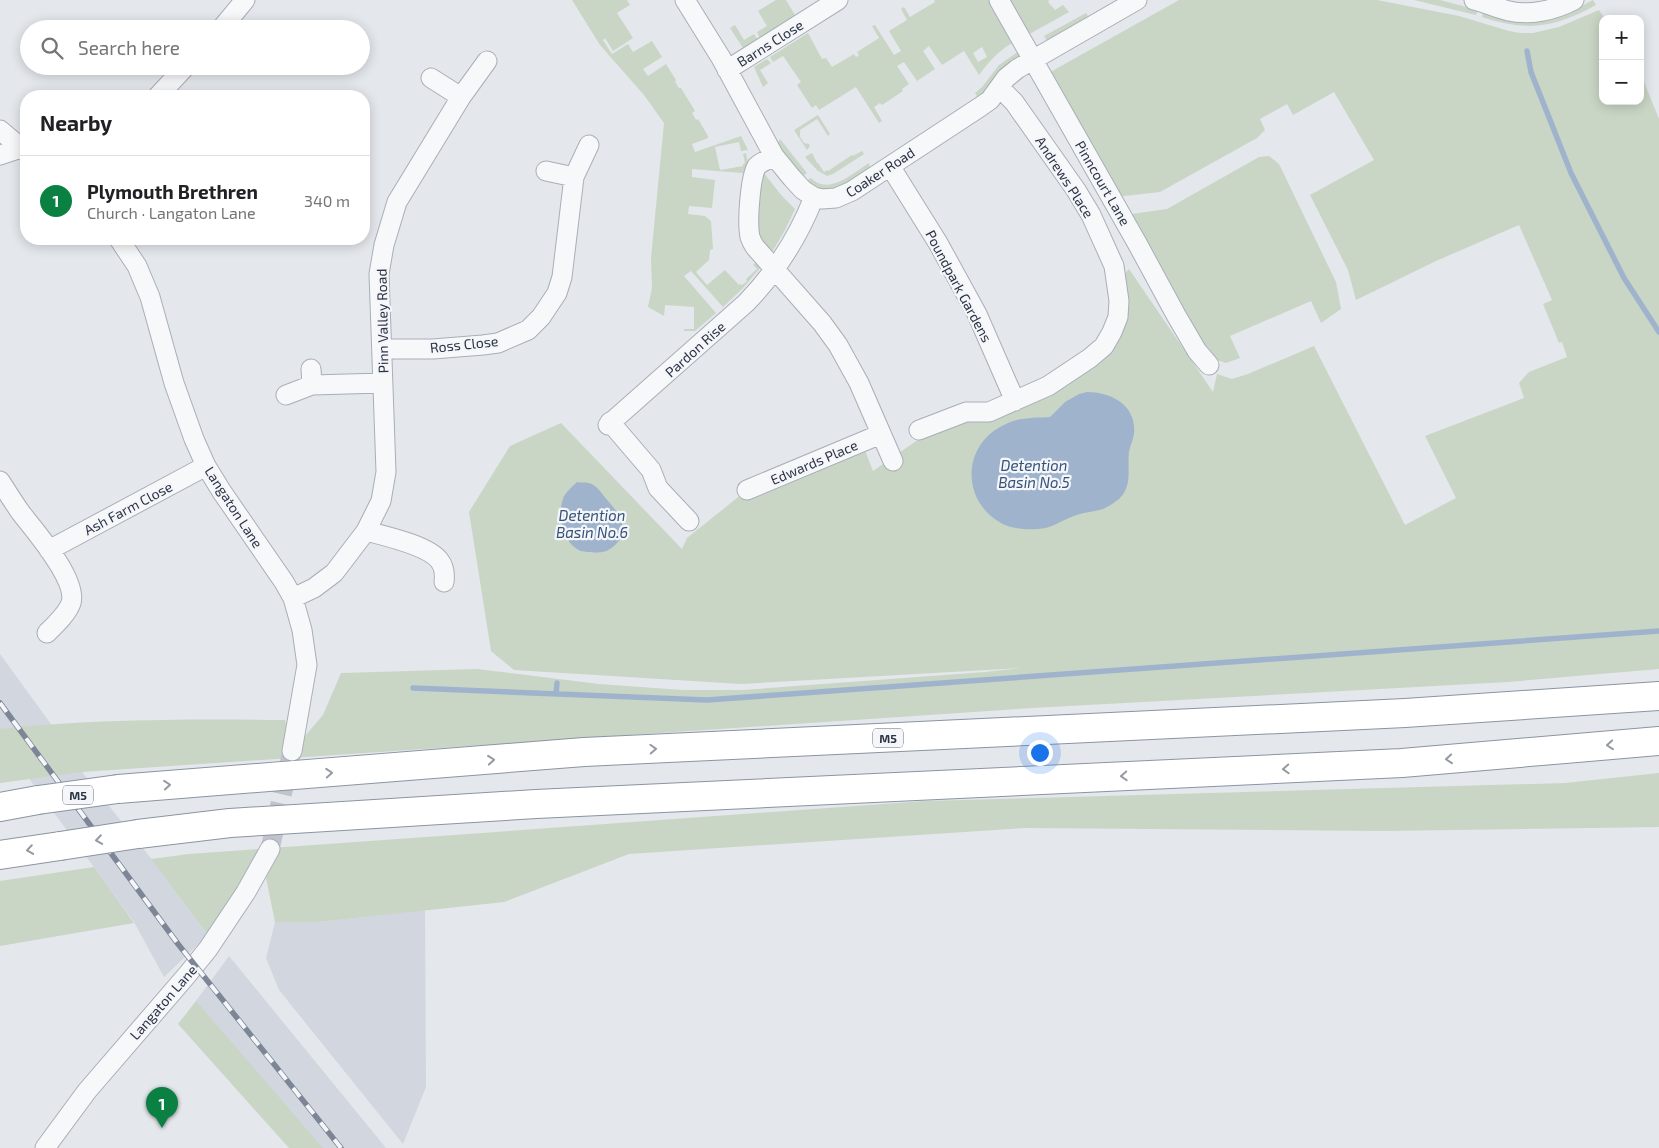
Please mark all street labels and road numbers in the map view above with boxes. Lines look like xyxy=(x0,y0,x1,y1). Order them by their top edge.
street label: Barns Close xyxy=(734,16,806,70)
street label: Andrews Place xyxy=(1032,133,1098,221)
street label: Pinncourt Lane xyxy=(1072,137,1134,229)
street label: Coaker Road xyxy=(842,143,918,201)
street label: Poundpark Gardens xyxy=(922,227,996,345)
street label: Pinn Valley Road xyxy=(373,268,391,374)
street label: Pardon Rise xyxy=(661,317,729,381)
street label: Ross Close xyxy=(429,332,499,356)
street label: Edwards Place xyxy=(768,436,860,488)
street label: Langaton Lane xyxy=(201,463,267,551)
street label: Ash Farm Close xyxy=(81,478,175,538)
road number: M5 xyxy=(873,728,903,748)
road number: M5 xyxy=(63,786,93,804)
street label: Langaton Lane xyxy=(126,961,200,1043)

